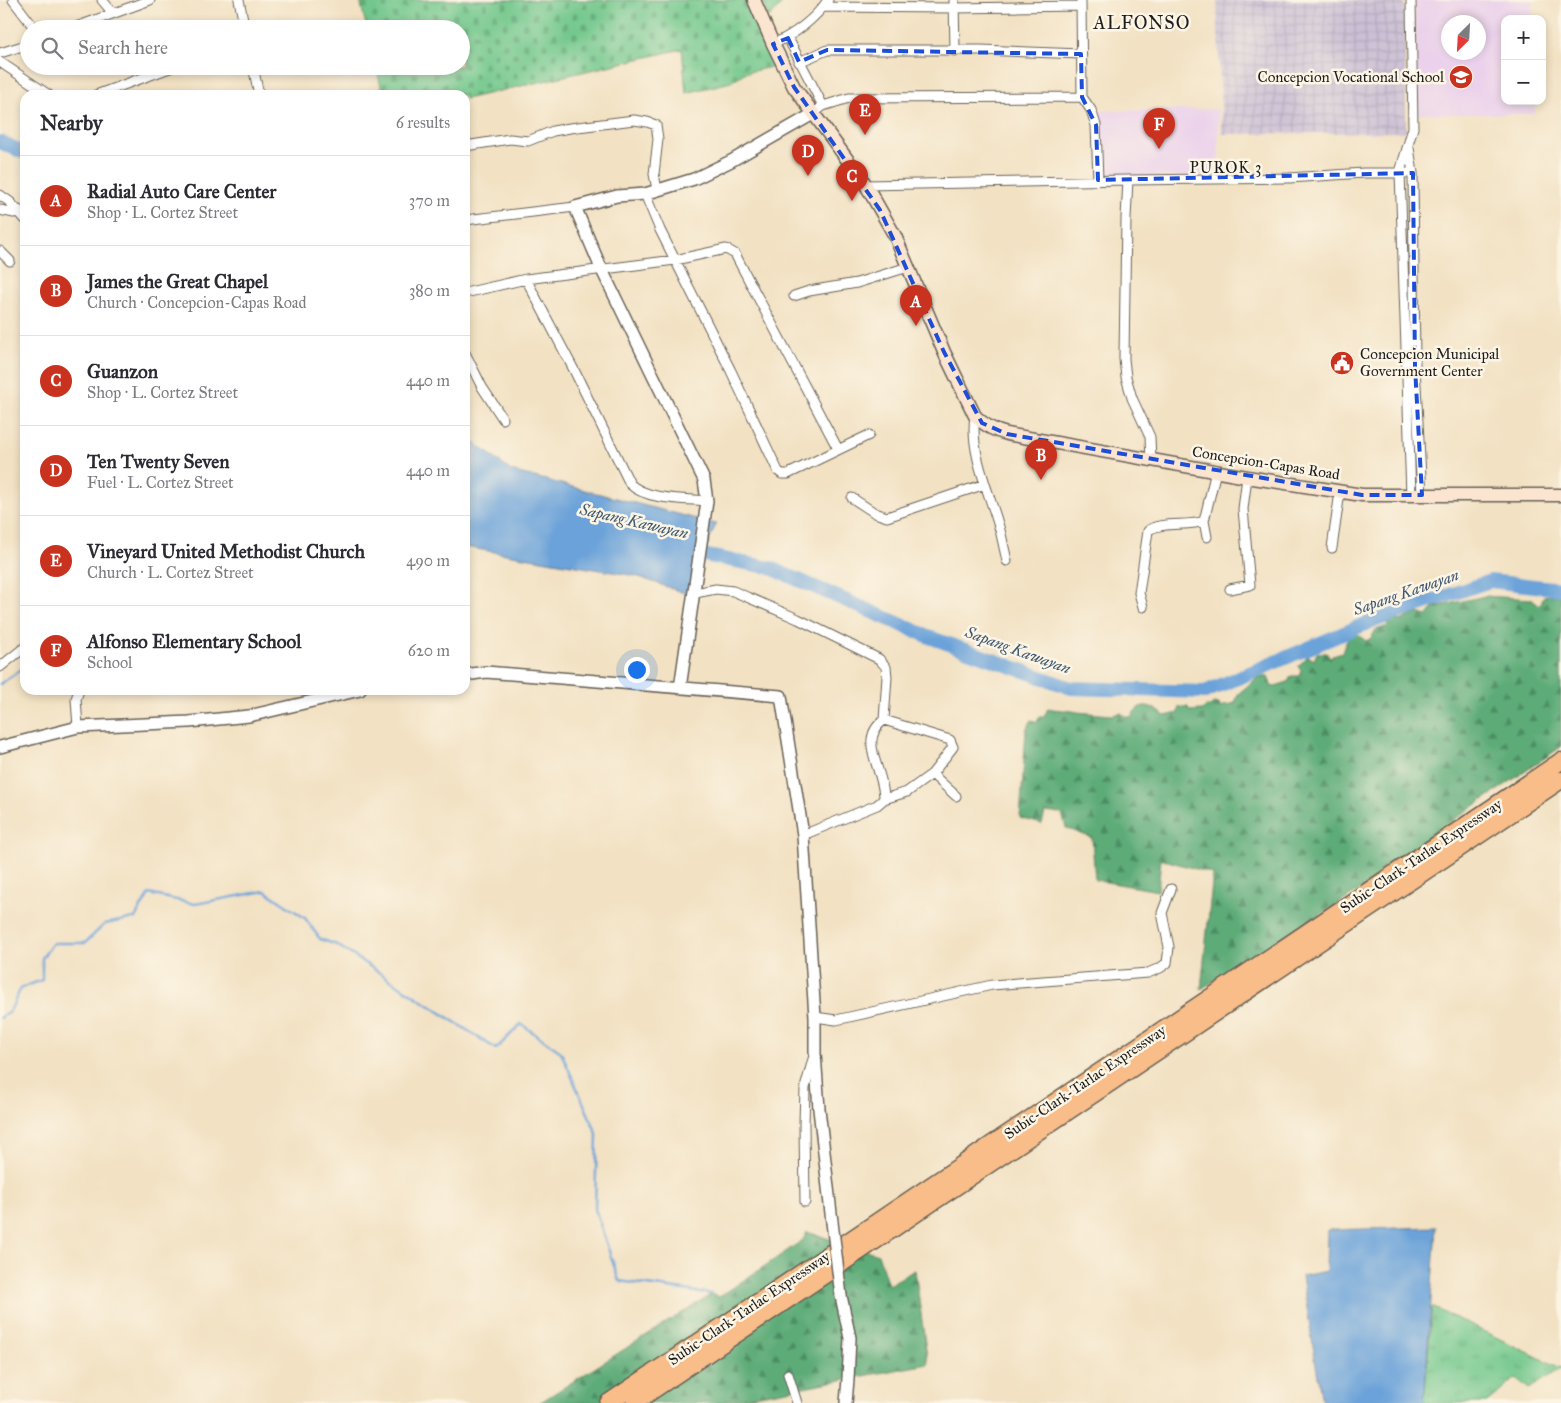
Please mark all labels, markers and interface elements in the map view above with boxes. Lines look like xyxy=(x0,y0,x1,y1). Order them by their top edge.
district label: ALFONSO xyxy=(1093,12,1190,34)
north arrow xyxy=(1441,15,1486,60)
map controls xyxy=(1501,15,1546,105)
button: + xyxy=(1501,15,1546,60)
search box xyxy=(20,20,470,75)
icon: search xyxy=(38,34,66,62)
text: Search here xyxy=(78,36,168,59)
button: − xyxy=(1501,60,1546,105)
school or university icon: Concepcion Vocational School xyxy=(1448,64,1474,90)
place label: Concepcion Vocational School xyxy=(1257,68,1445,86)
pin: E xyxy=(849,94,881,135)
pin: F xyxy=(1143,108,1175,149)
text: Nearby xyxy=(40,110,103,136)
text: 6 results xyxy=(396,113,450,132)
pin: D xyxy=(792,135,824,176)
district label: PUROK 3 xyxy=(1190,158,1262,177)
pin: C xyxy=(836,160,868,201)
text: Radial Auto Care Center xyxy=(87,180,276,203)
text: A xyxy=(51,191,61,210)
text: 370 m xyxy=(409,191,450,210)
text: Shop · L. Cortez Street xyxy=(87,203,238,222)
text: James the Great Chapel xyxy=(87,270,268,293)
text: B xyxy=(51,281,61,300)
text: 380 m xyxy=(409,281,450,300)
pin: A xyxy=(900,285,932,326)
text: Church · Concepcion-Capas Road xyxy=(87,293,307,312)
place label: Concepcion Municipal Government Center xyxy=(1360,345,1500,380)
public building icon: Concepcion Municipal Government Center xyxy=(1329,350,1355,376)
text: Guanzon xyxy=(87,360,158,383)
text: C xyxy=(51,371,61,390)
text: 440 m xyxy=(406,371,450,390)
text: Shop · L. Cortez Street xyxy=(87,383,238,402)
pin: B xyxy=(1025,439,1057,480)
street label: Concepcion-Capas Road xyxy=(1191,442,1342,484)
text: Ten Twenty Seven xyxy=(87,450,229,473)
text: D xyxy=(50,461,62,480)
text: 440 m xyxy=(406,461,450,480)
text: Fuel · L. Cortez Street xyxy=(87,473,234,492)
water label: Sapang Kawayan xyxy=(577,499,691,544)
text: Vineyard United Methodist Church xyxy=(87,540,365,563)
text: E xyxy=(50,551,62,570)
text: 490 m xyxy=(406,551,450,570)
text: Church · L. Cortez Street xyxy=(87,563,254,582)
water label: Sapang Kawayan xyxy=(1350,565,1462,620)
water label: Sapang Kawayan xyxy=(962,622,1074,679)
text: Alfonso Elementary School xyxy=(87,630,301,653)
text: F xyxy=(51,641,61,660)
text: 620 m xyxy=(408,641,450,660)
text: School xyxy=(87,653,132,672)
your location xyxy=(624,657,650,683)
street label: Subic-Clark-Tarlac Expressway xyxy=(1337,794,1506,917)
street label: Subic-Clark-Tarlac Expressway xyxy=(1001,1020,1170,1143)
street label: Subic-Clark-Tarlac Expressway xyxy=(665,1246,834,1369)

